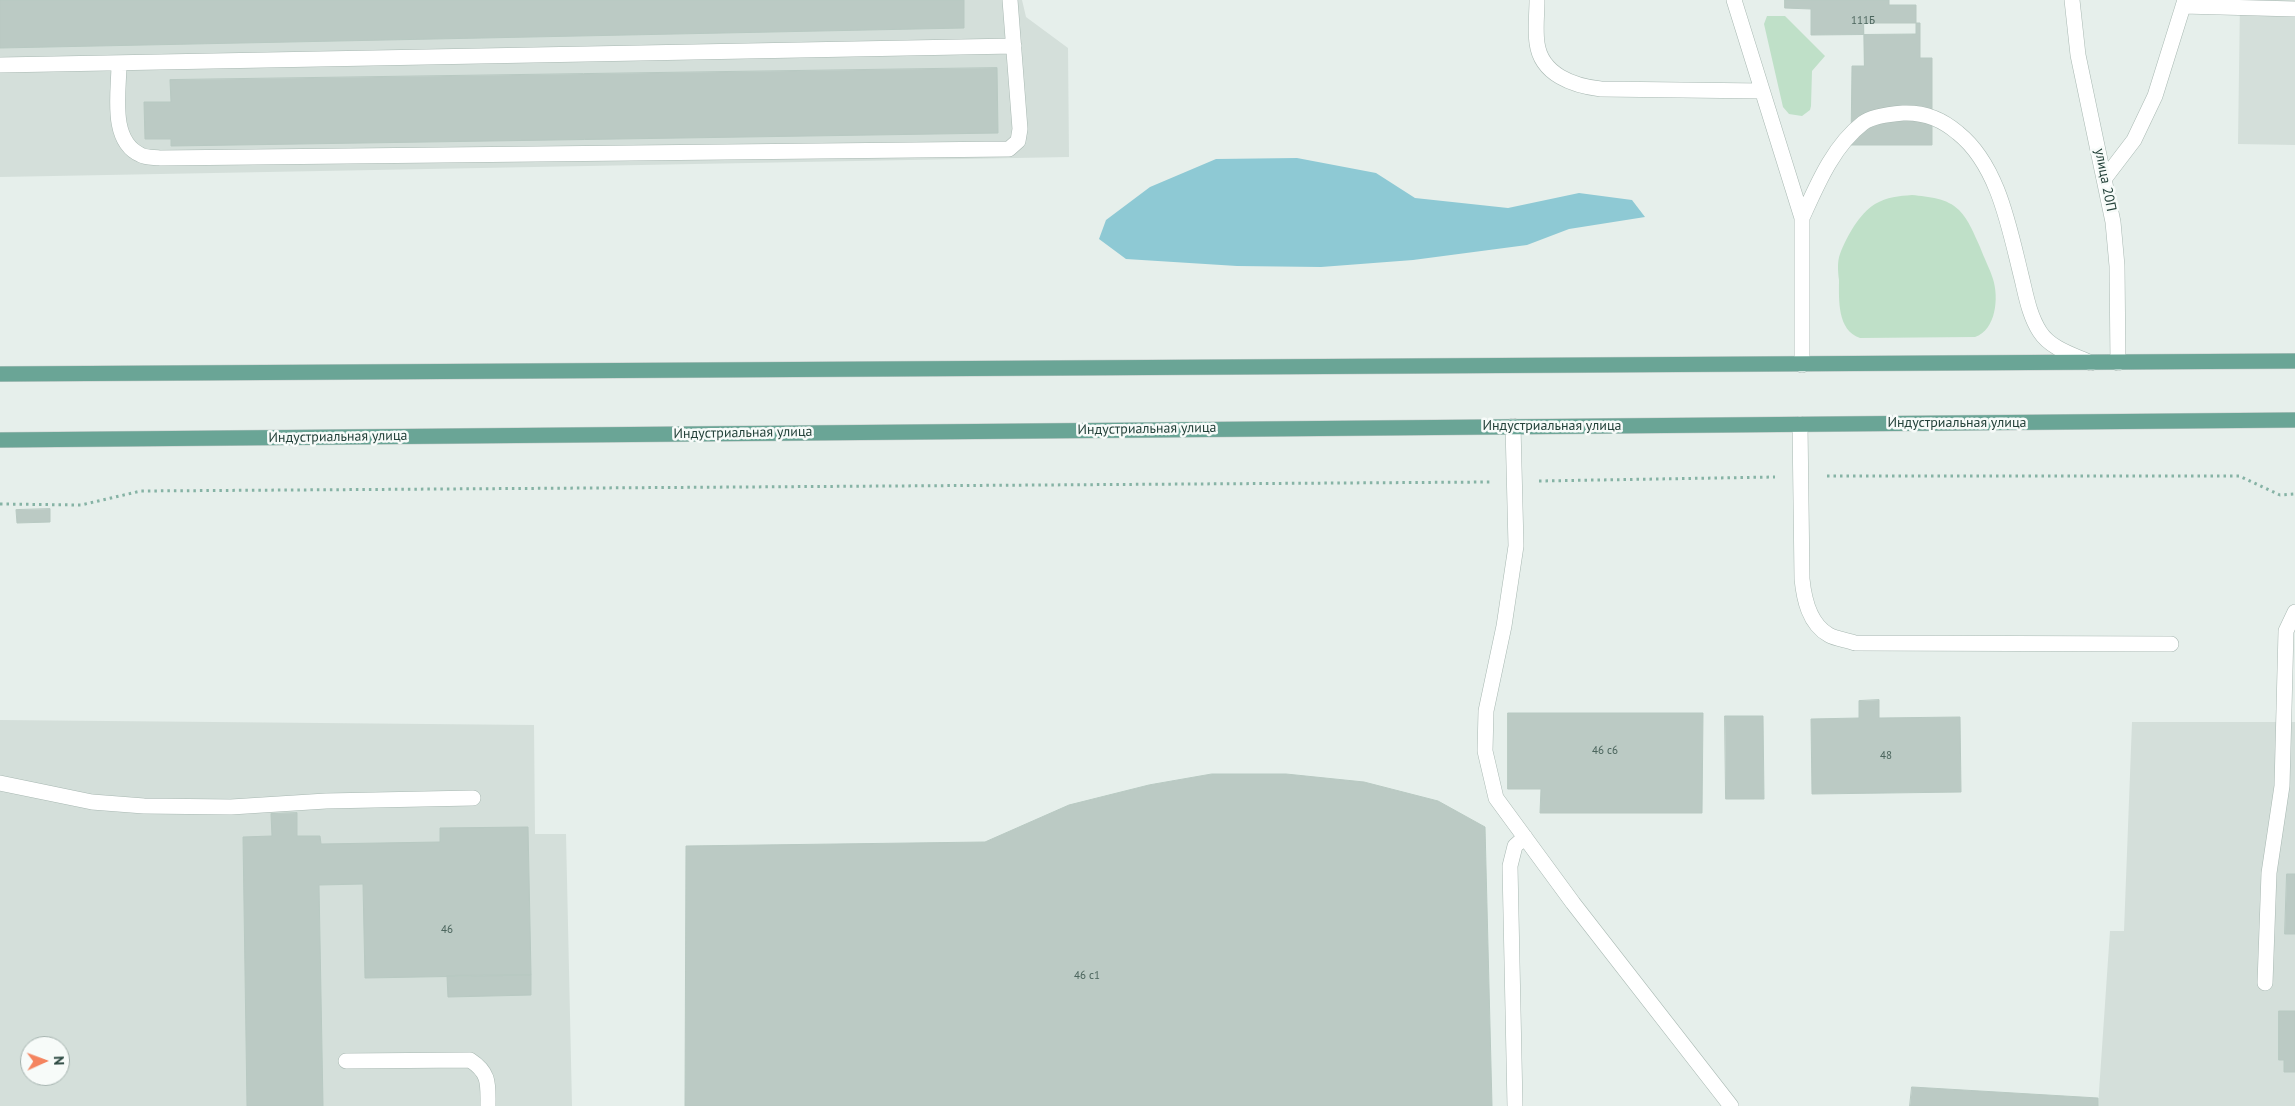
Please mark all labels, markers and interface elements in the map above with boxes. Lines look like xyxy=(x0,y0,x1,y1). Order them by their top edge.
house number: 111Б xyxy=(1851,14,1875,28)
street label: улица 20П xyxy=(2091,147,2119,213)
street label: Индустриальная улица xyxy=(1888,415,2026,431)
street label: Индустриальная улица xyxy=(1483,418,1621,434)
street label: Индустриальная улица xyxy=(1077,419,1217,439)
street label: Индустриальная улица xyxy=(673,423,813,443)
street label: Индустриальная улица xyxy=(268,427,408,447)
house number: 46 с6 xyxy=(1592,744,1618,758)
house number: 48 xyxy=(1880,749,1892,763)
house number: 46 xyxy=(441,923,453,937)
house number: 46 с1 xyxy=(1074,969,1100,983)
north arrow xyxy=(20,1036,70,1086)
text: N xyxy=(50,1056,68,1065)

